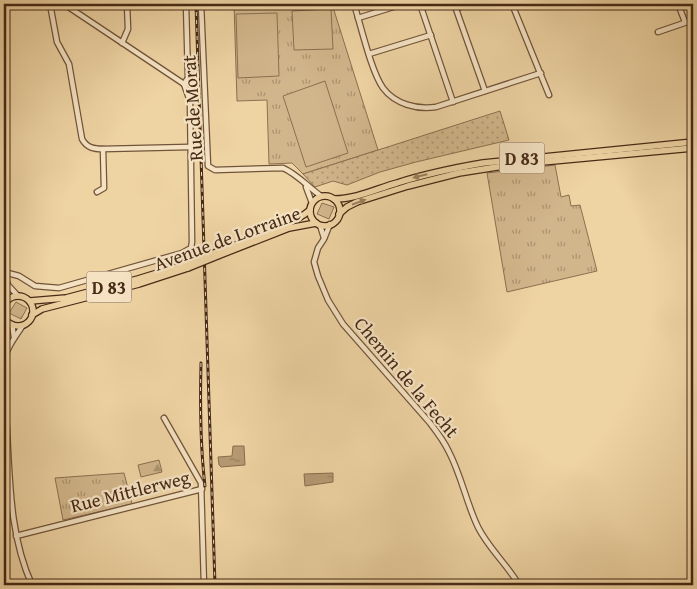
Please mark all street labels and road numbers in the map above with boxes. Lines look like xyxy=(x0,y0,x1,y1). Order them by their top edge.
street label: Rue de Morat xyxy=(174,54,210,162)
road number: D 83 xyxy=(500,142,544,174)
street label: Avenue de Lorraine xyxy=(150,198,304,278)
road number: D 83 xyxy=(86,272,132,302)
street label: Chemin de la Fecht xyxy=(348,310,466,444)
street label: Rue Mittlerweg xyxy=(67,463,193,519)

